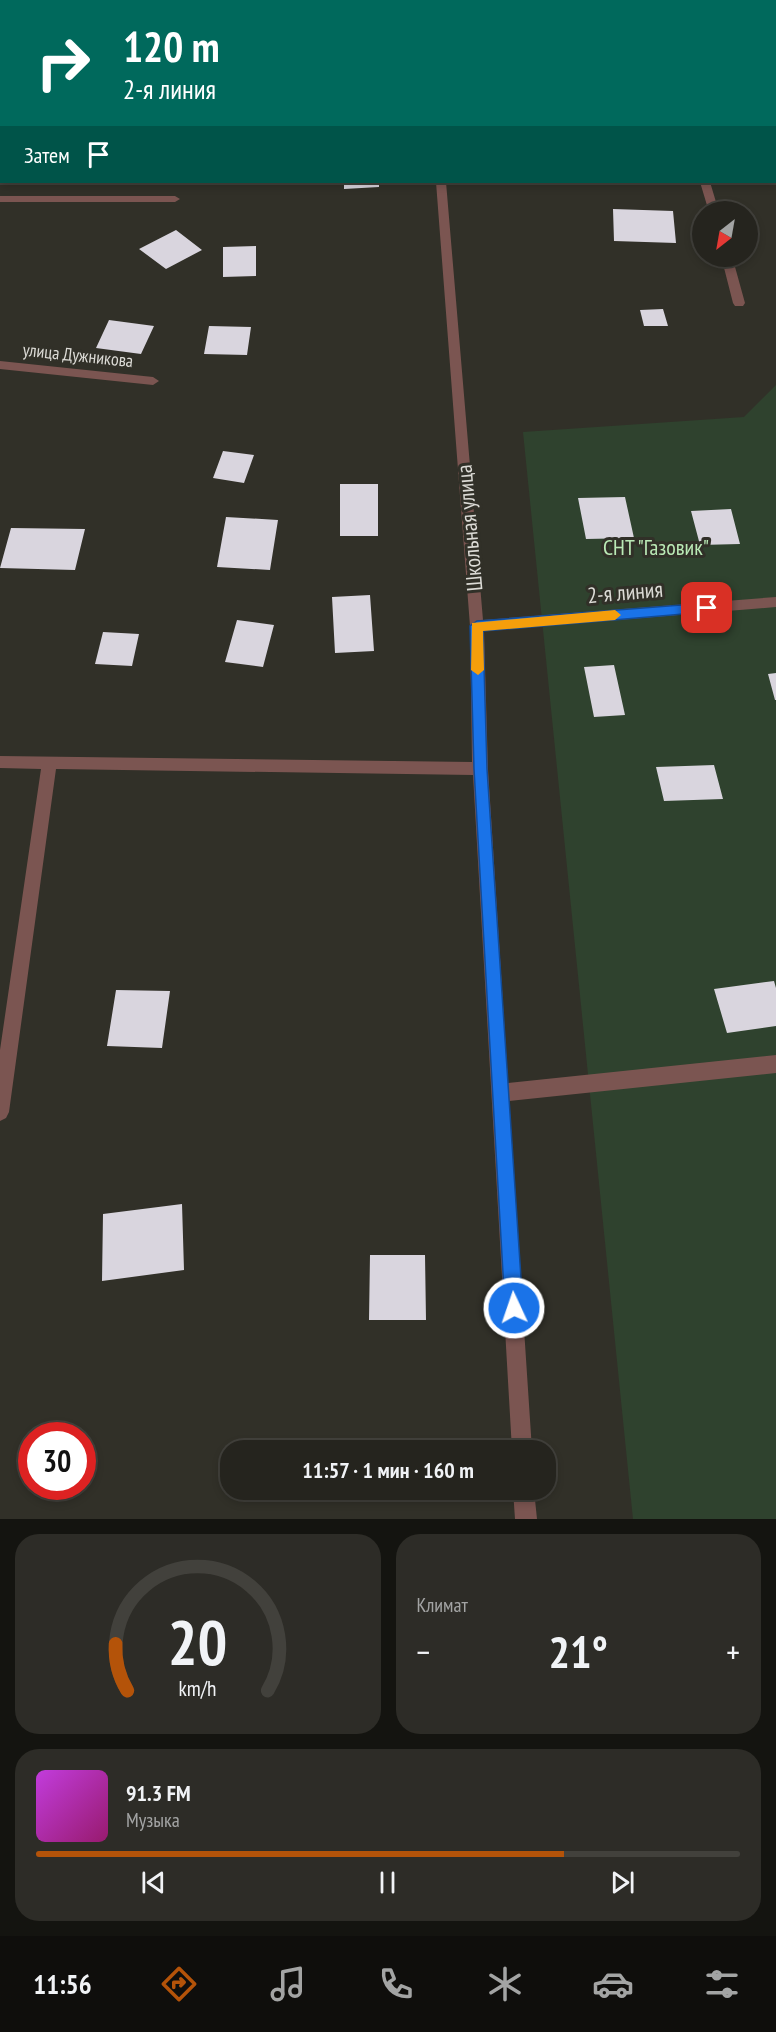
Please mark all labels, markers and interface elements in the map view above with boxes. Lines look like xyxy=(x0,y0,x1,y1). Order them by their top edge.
text: 120 m xyxy=(123,19,220,74)
icon: right xyxy=(24,24,102,102)
text: 2-я линия xyxy=(123,72,216,106)
icon: arrive xyxy=(82,138,115,171)
text: Затем xyxy=(24,141,70,169)
north arrow xyxy=(692,201,758,267)
map controls xyxy=(692,201,758,267)
street label: улица Дужникова xyxy=(22,338,134,372)
street label: Школьная улица xyxy=(450,464,488,592)
park label: СНТ "Газовик" xyxy=(603,533,709,561)
street label: 2-я линия xyxy=(586,575,664,609)
pin xyxy=(681,582,732,633)
icon: arrive xyxy=(690,591,723,624)
position arrow xyxy=(482,1276,546,1340)
speed limit sign: 30 xyxy=(18,1422,96,1500)
text: 11:57 · 1 мин · 160 m xyxy=(302,1456,474,1484)
text: Климат xyxy=(417,1592,468,1618)
text: 20 xyxy=(168,1601,228,1682)
text: 21° xyxy=(549,1622,608,1680)
text: − xyxy=(417,1630,430,1673)
text: + xyxy=(726,1630,740,1673)
text: km/h xyxy=(179,1674,217,1702)
text: 91.3 FM xyxy=(126,1779,191,1807)
text: Музыка xyxy=(126,1807,180,1833)
icon: previous xyxy=(137,1866,170,1899)
icon: pause xyxy=(371,1866,404,1899)
icon: next xyxy=(606,1866,639,1899)
icon: directions xyxy=(158,1963,200,2005)
icon: music xyxy=(267,1963,309,2005)
icon: phone xyxy=(375,1963,417,2005)
icon: climate xyxy=(484,1963,526,2005)
icon: car xyxy=(592,1963,634,2005)
icon: filters xyxy=(701,1963,743,2005)
text: 11:56 xyxy=(33,1967,92,2001)

